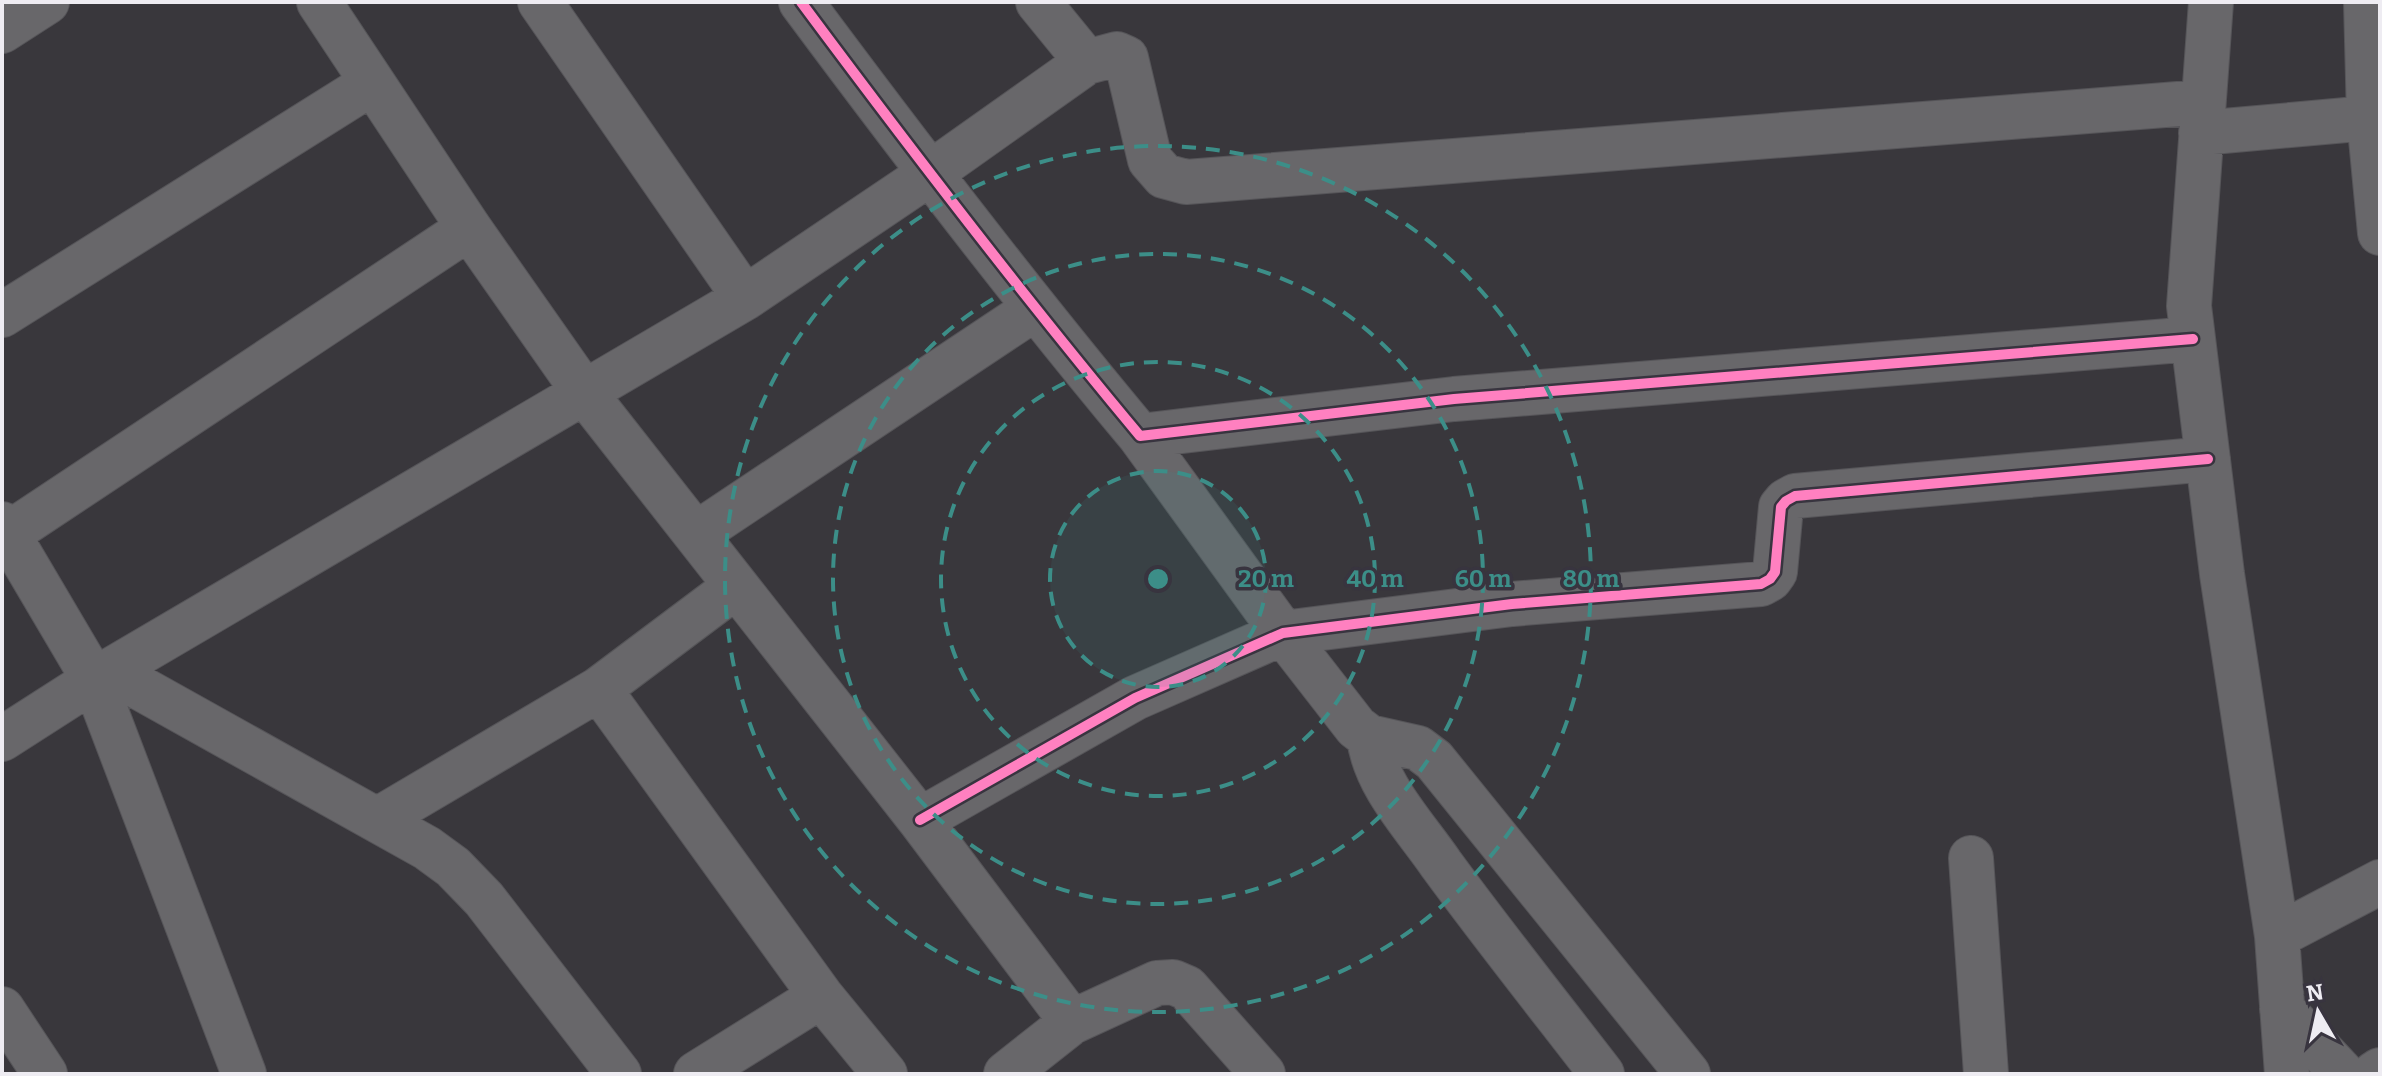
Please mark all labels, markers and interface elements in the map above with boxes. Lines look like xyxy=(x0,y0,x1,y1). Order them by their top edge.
centre of rings xyxy=(1144,565,1172,593)
text: 20 m xyxy=(1238,565,1294,593)
text: 40 m xyxy=(1346,565,1404,593)
text: 60 m xyxy=(1455,565,1511,593)
text: 80 m xyxy=(1563,565,1620,593)
north arrow xyxy=(2278,972,2358,1052)
text: N xyxy=(2304,978,2325,1007)

